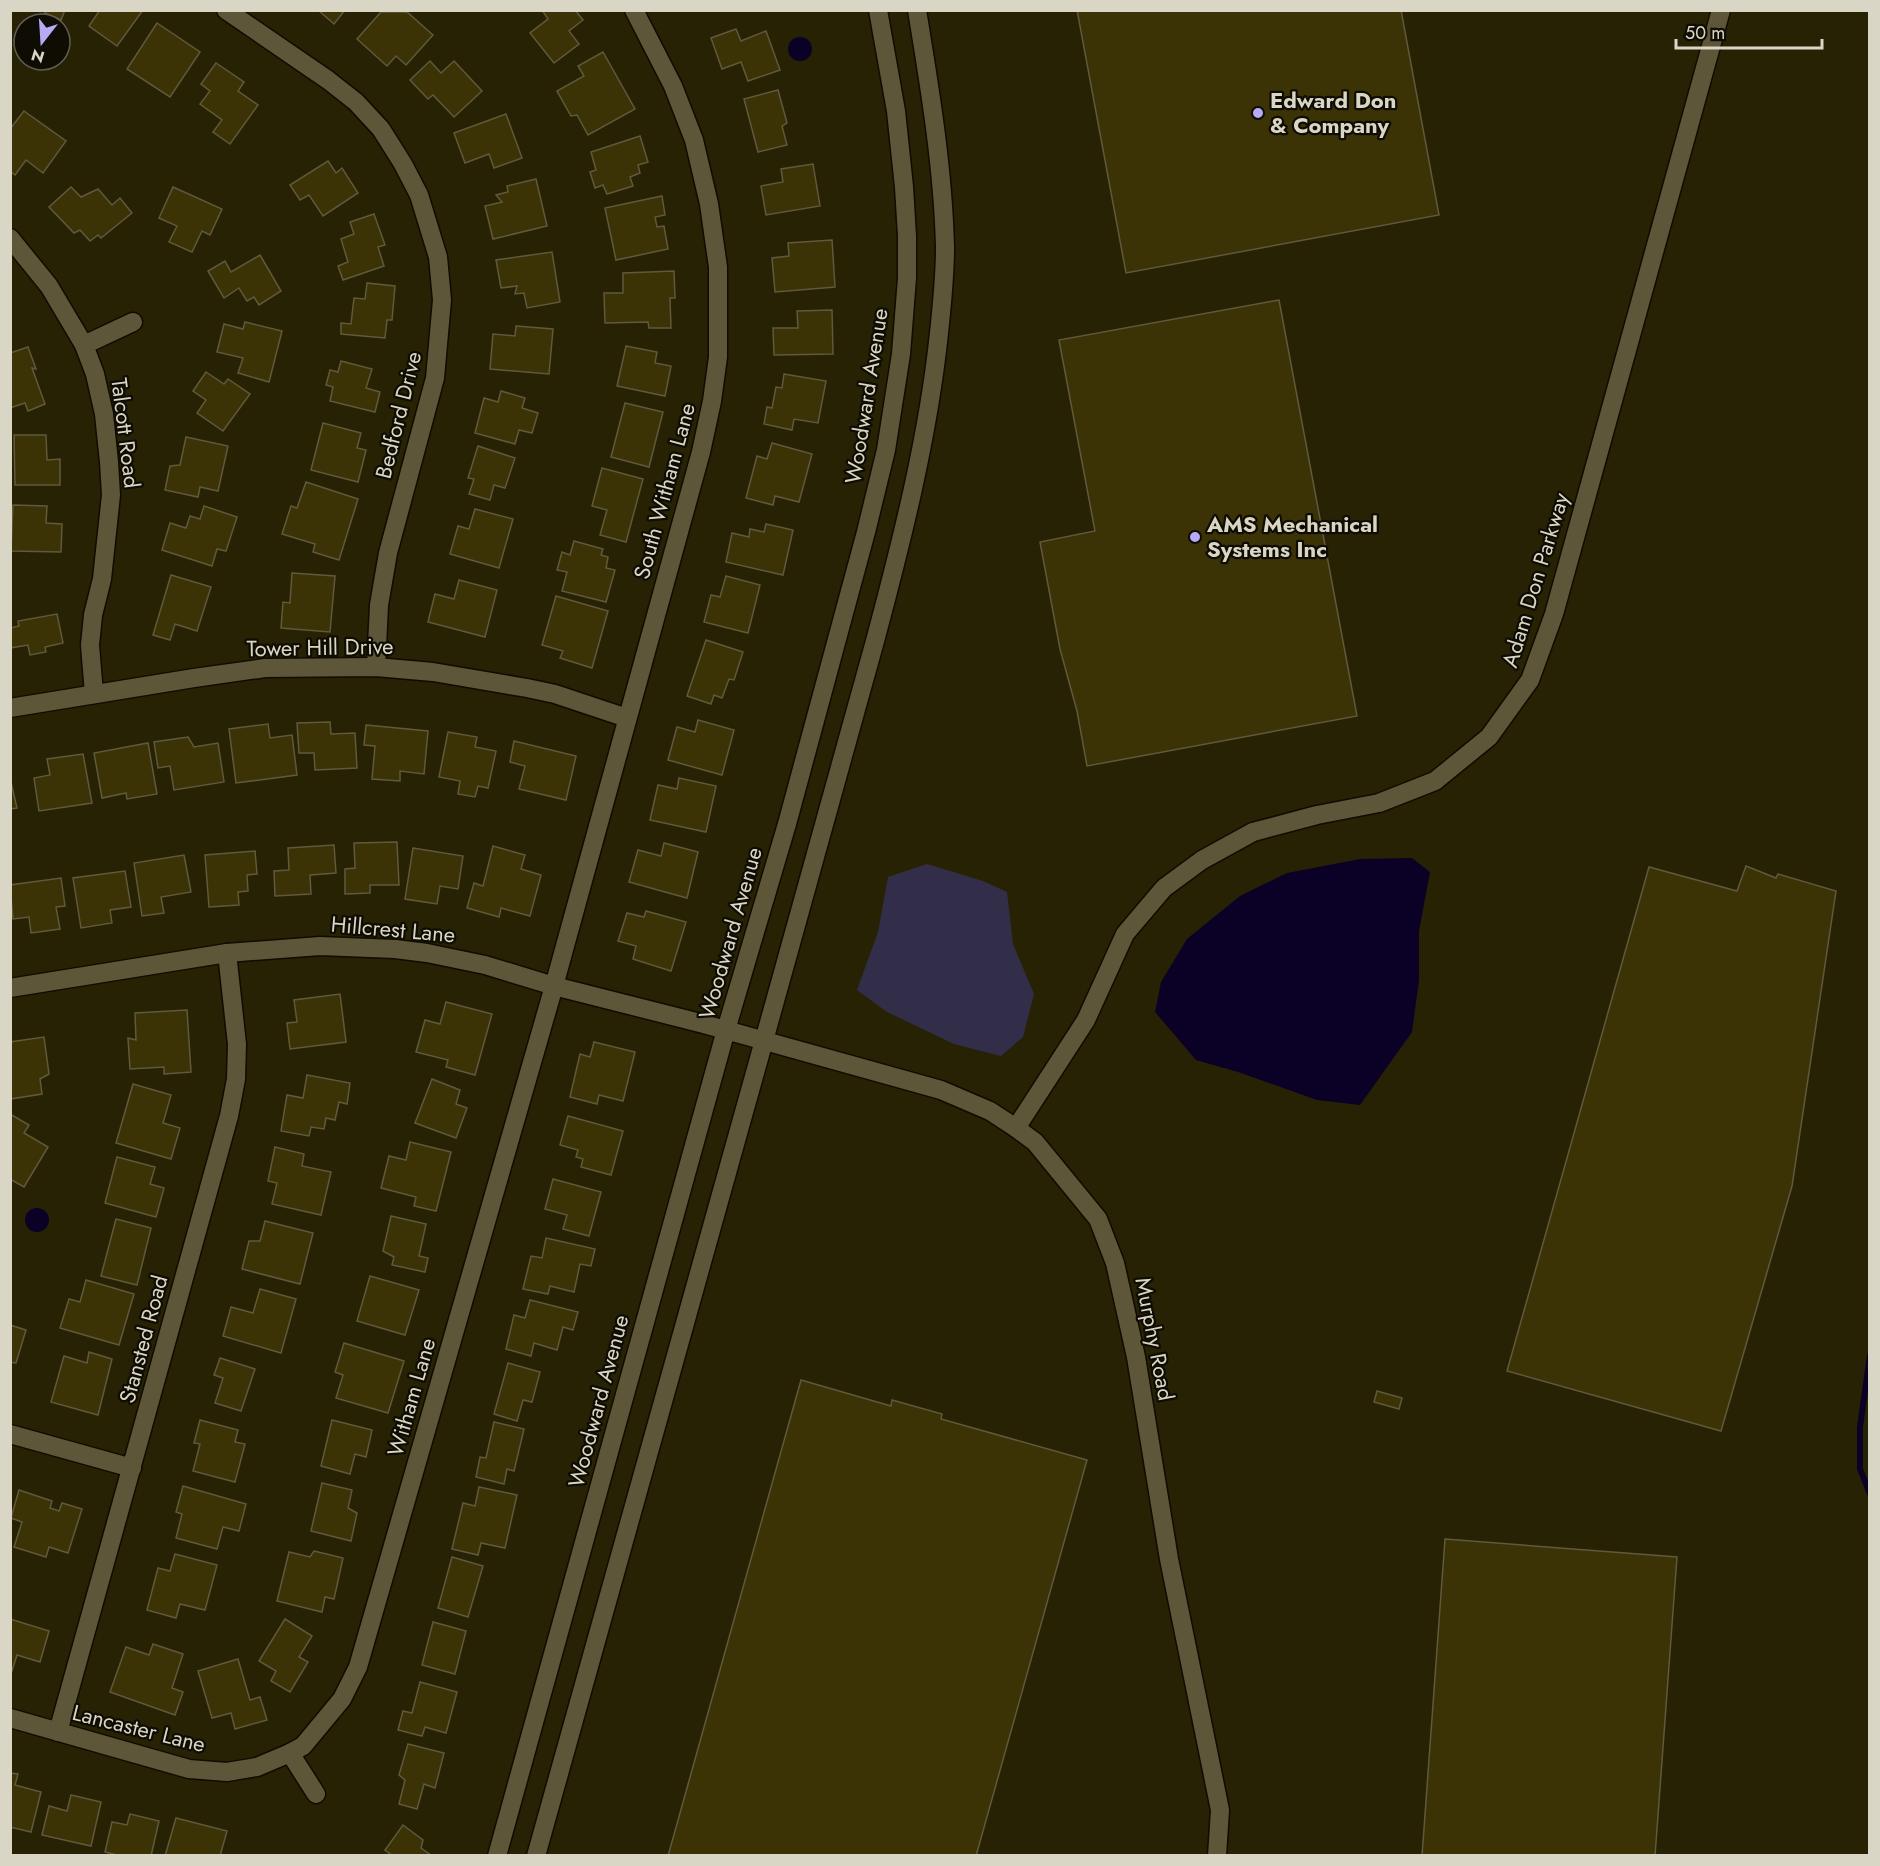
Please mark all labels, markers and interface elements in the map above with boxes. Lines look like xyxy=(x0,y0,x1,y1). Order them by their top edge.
north arrow xyxy=(12,12,72,72)
scale bar xyxy=(1676,12,1822,50)
text: 50 m xyxy=(1685,20,1725,46)
text: N xyxy=(28,43,47,69)
place label: Edward Don & Company xyxy=(1270,84,1396,141)
marker: Edward Don & Company xyxy=(1251,106,1265,120)
street label: Woodward Avenue xyxy=(836,306,896,486)
street label: Bedford Drive xyxy=(367,348,429,482)
street label: Talcott Road xyxy=(103,376,149,490)
street label: South Witham Lane xyxy=(625,399,703,583)
street label: Adam Don Parkway xyxy=(1493,488,1577,671)
place label: AMS Mechanical Systems Inc xyxy=(1206,508,1378,565)
marker: AMS Mechanical Systems Inc xyxy=(1188,530,1202,544)
street label: Tower Hill Drive xyxy=(246,630,394,664)
street label: Woodward Avenue xyxy=(690,843,770,1023)
street label: Hillcrest Lane xyxy=(329,908,457,950)
street label: Stansted Road xyxy=(111,1271,175,1407)
street label: Murphy Road xyxy=(1127,1275,1183,1403)
street label: Woodward Avenue xyxy=(560,1311,636,1491)
street label: Witham Lane xyxy=(379,1334,443,1460)
street label: Lancaster Lane xyxy=(69,1696,209,1760)

